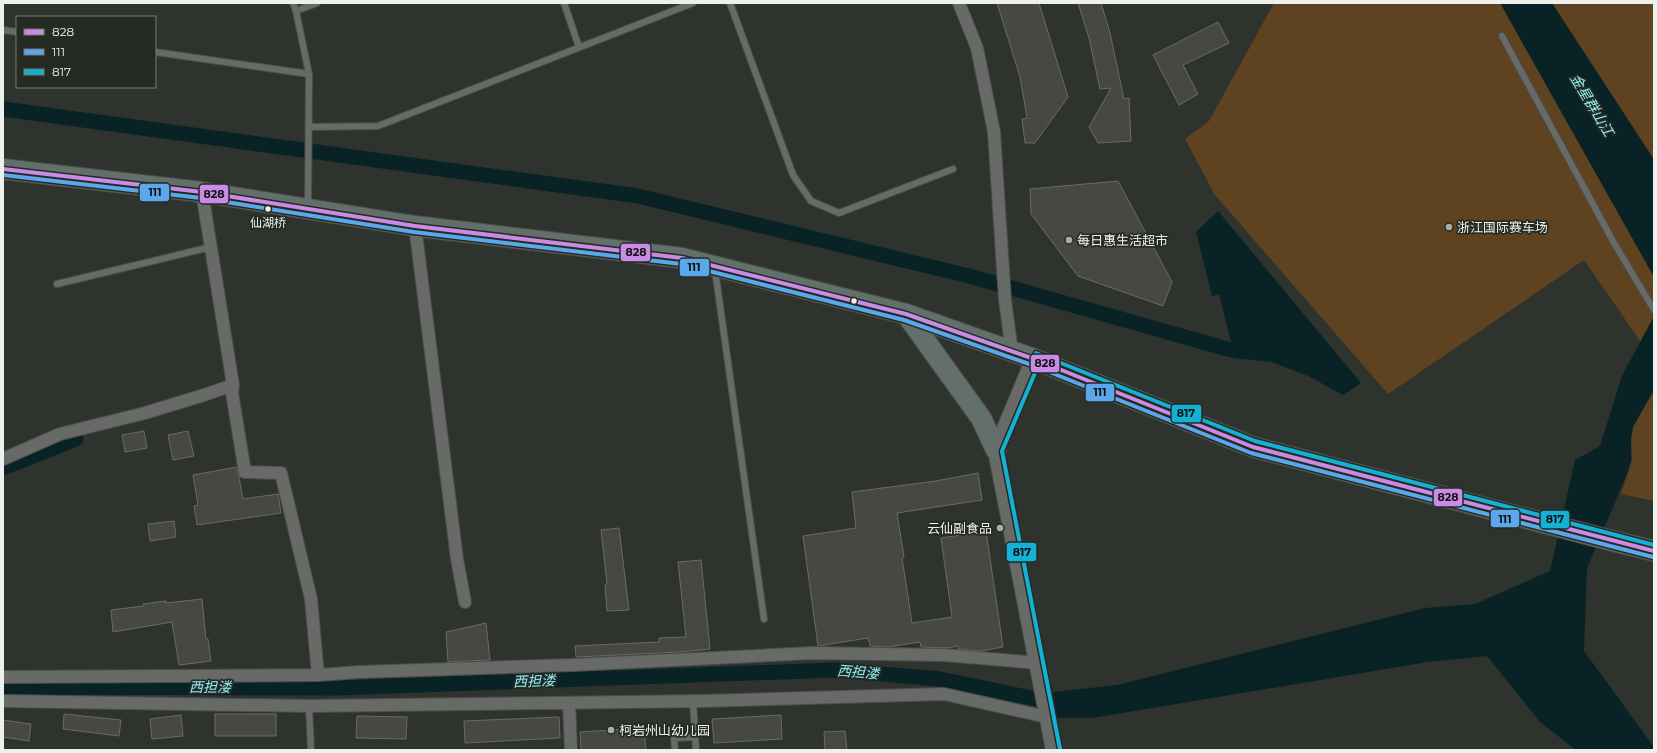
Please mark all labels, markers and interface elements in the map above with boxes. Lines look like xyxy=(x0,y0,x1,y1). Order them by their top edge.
legend xyxy=(16,16,156,88)
text: 828 xyxy=(52,24,74,39)
text: 111 xyxy=(52,44,65,59)
text: 817 xyxy=(52,64,71,79)
water label: 金星群山江 xyxy=(1566,70,1619,141)
line badge: 111 xyxy=(139,183,170,202)
line badge: 828 xyxy=(199,184,229,204)
text: 111 xyxy=(149,185,161,199)
text: 828 xyxy=(203,187,225,201)
marker: 仙湖桥 xyxy=(263,204,273,214)
place label: 仙湖桥 xyxy=(250,215,286,230)
place label: 浙江国际赛车场 xyxy=(1457,219,1548,235)
marker: 浙江国际赛车场 xyxy=(1444,222,1454,232)
place label: 每日惠生活超市 xyxy=(1077,232,1168,248)
marker: 每日惠生活超市 xyxy=(1064,235,1074,245)
line badge: 828 xyxy=(620,243,651,262)
text: 828 xyxy=(625,245,647,259)
line badge: 111 xyxy=(679,258,710,277)
text: 111 xyxy=(688,260,700,274)
unlabelled marker xyxy=(849,296,859,306)
line badge: 828 xyxy=(1030,354,1060,373)
text: 828 xyxy=(1034,356,1056,370)
line badge: 111 xyxy=(1085,383,1115,402)
text: 111 xyxy=(1094,385,1106,399)
line badge: 817 xyxy=(1171,404,1202,423)
text: 817 xyxy=(1177,406,1195,420)
line badge: 828 xyxy=(1433,488,1463,507)
text: 828 xyxy=(1437,490,1459,504)
line badge: 111 xyxy=(1490,509,1520,528)
line badge: 817 xyxy=(1540,510,1570,529)
text: 111 xyxy=(1499,512,1511,526)
text: 817 xyxy=(1546,512,1564,526)
place label: 云仙副食品 xyxy=(927,520,992,536)
marker: 云仙副食品 xyxy=(995,523,1005,533)
line badge: 817 xyxy=(1006,542,1037,562)
text: 817 xyxy=(1013,545,1031,559)
water label: 西担溇 xyxy=(836,661,882,683)
water label: 西担溇 xyxy=(513,671,557,691)
water label: 西担溇 xyxy=(189,678,233,696)
place label: 柯岩州山幼儿园 xyxy=(619,722,710,738)
marker: 柯岩州山幼儿园 xyxy=(606,725,616,735)

